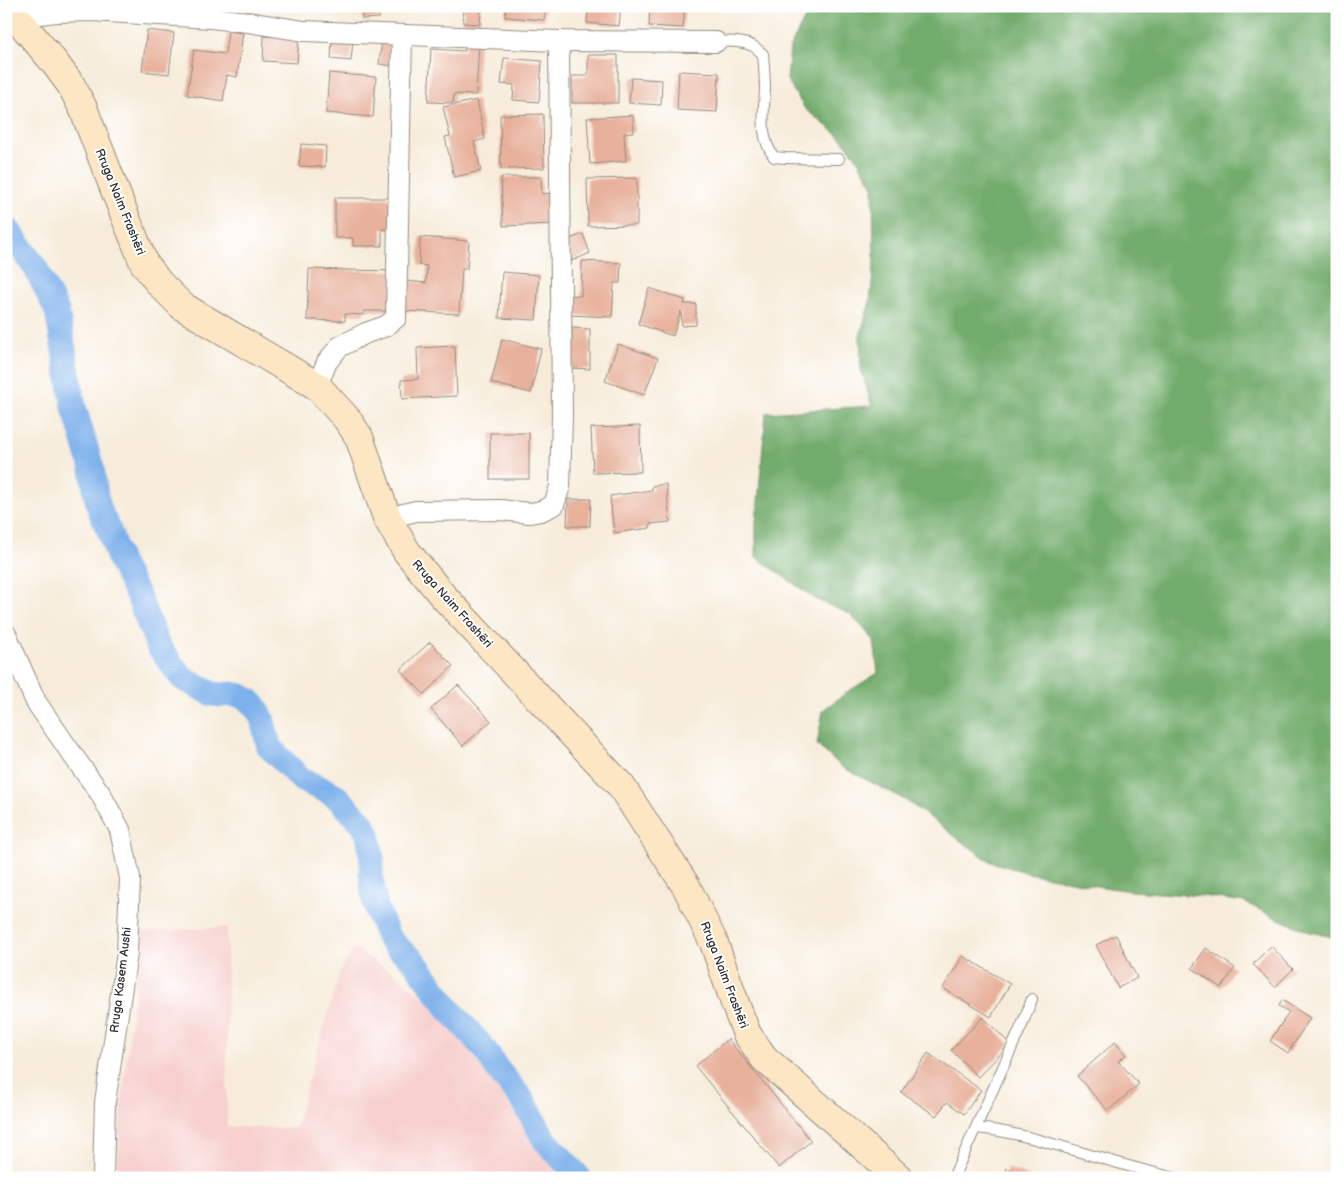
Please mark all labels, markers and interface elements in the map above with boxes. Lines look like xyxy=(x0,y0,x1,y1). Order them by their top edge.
street label: Rruga Naim Frashëri xyxy=(92,147,148,258)
street label: Rruga Naim Frashëri xyxy=(409,557,496,651)
street label: Rruga Naim Frashëri xyxy=(697,919,751,1031)
street label: Rruga Kasem Aushi xyxy=(107,926,135,1034)

